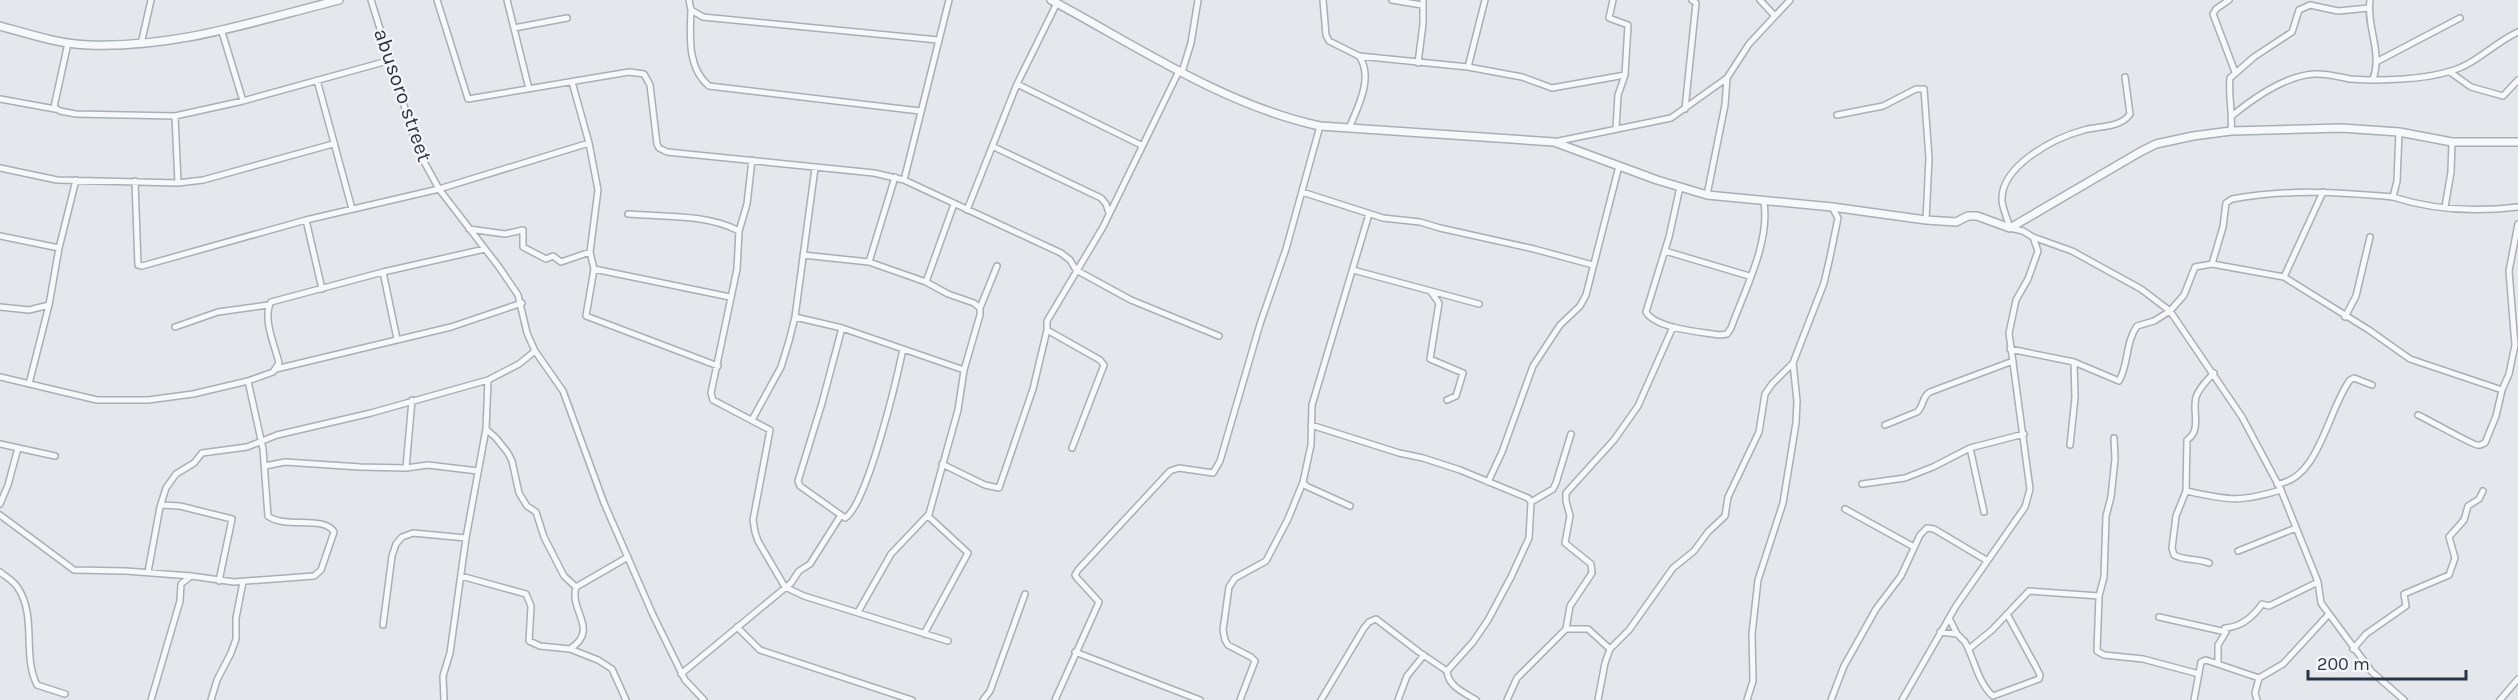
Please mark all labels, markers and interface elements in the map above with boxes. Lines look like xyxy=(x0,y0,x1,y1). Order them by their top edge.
street label: abusoro street xyxy=(369,25,437,165)
scale bar xyxy=(2308,643,2466,681)
text: 200 m xyxy=(2317,653,2370,675)

